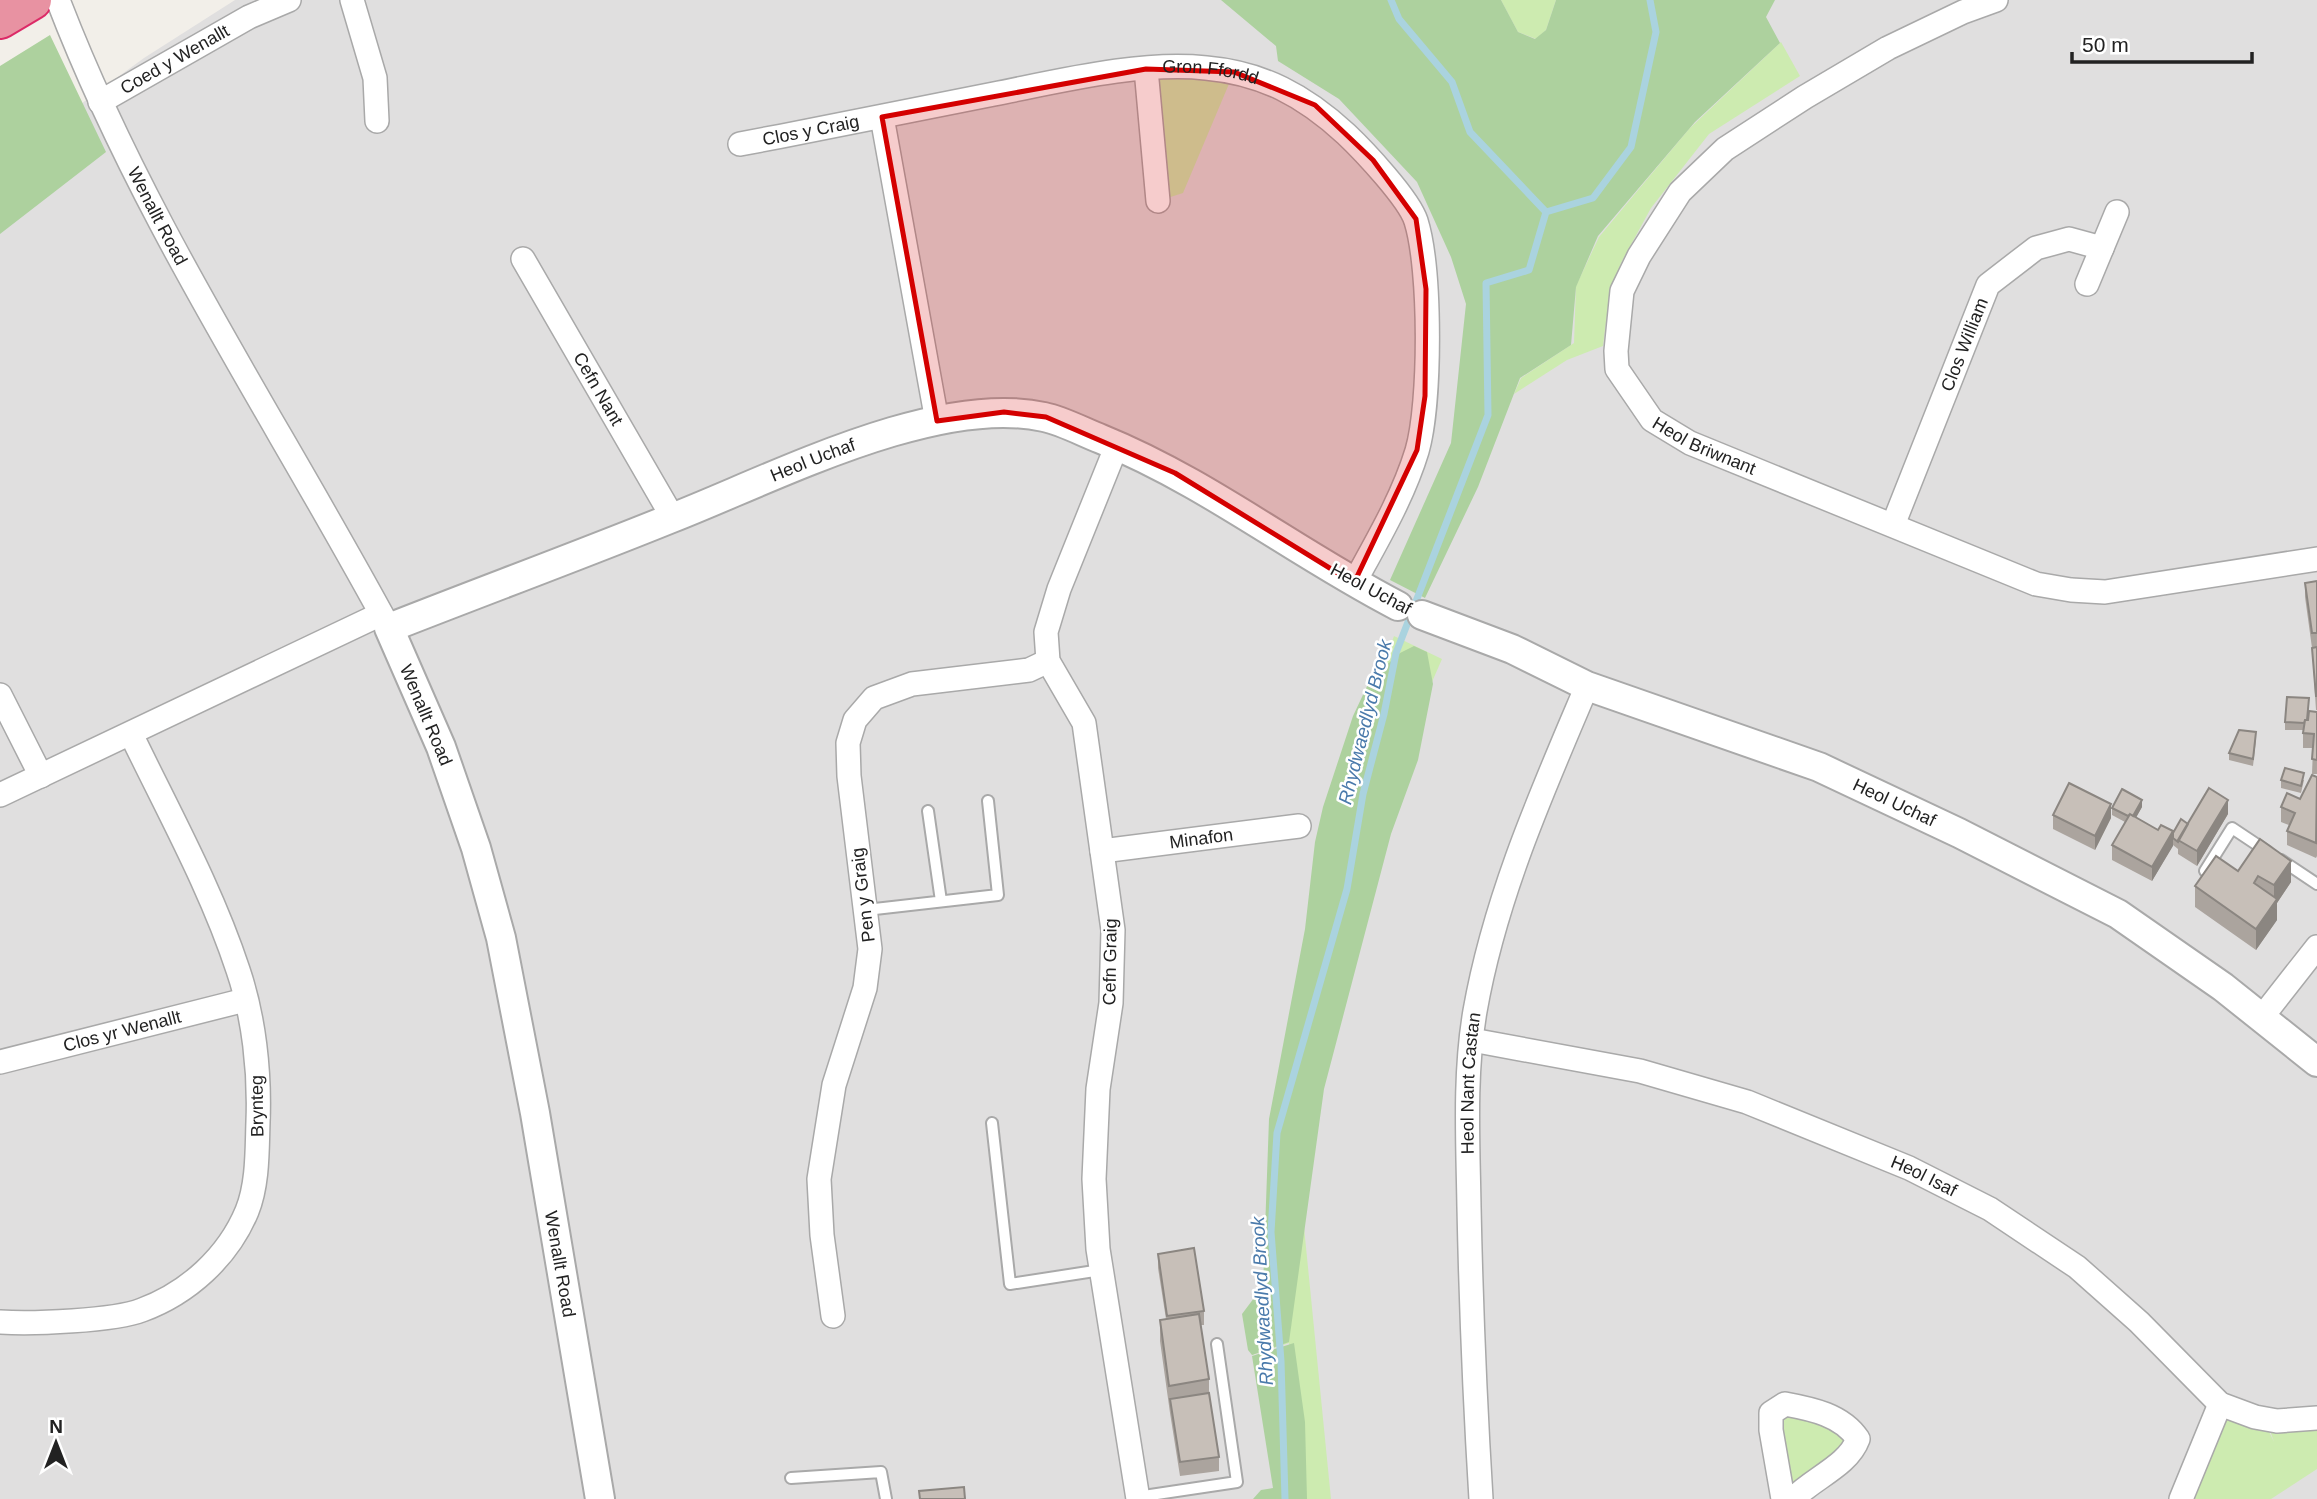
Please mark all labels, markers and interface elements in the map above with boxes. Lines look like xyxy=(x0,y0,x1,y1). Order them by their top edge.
street label: Coed y Wenallt xyxy=(117,21,233,98)
scale bar xyxy=(2072,21,2252,65)
text: 50 m xyxy=(2082,33,2129,56)
street label: Gron Ffordd xyxy=(1162,56,1261,88)
street label: Clos y Craig xyxy=(761,111,861,150)
street label: Wenallt Road xyxy=(124,164,191,269)
street label: Clos William xyxy=(1937,295,1992,394)
street label: Cefn Nant xyxy=(569,349,627,429)
street label: Heol Briwnant xyxy=(1649,413,1759,479)
street label: Heol Uchaf xyxy=(767,434,859,486)
street label: Heol Uchaf xyxy=(1327,559,1416,619)
water label: Rhydwaedlyd Brook xyxy=(1334,636,1396,807)
street label: Wenallt Road xyxy=(396,662,456,768)
street label: Heol Uchaf xyxy=(1850,775,1940,831)
street label: Minafon xyxy=(1168,824,1234,852)
street label: Pen y Graig xyxy=(847,847,879,943)
street label: Cefn Graig xyxy=(1099,918,1121,1006)
street label: Clos yr Wenallt xyxy=(61,1007,183,1056)
street label: Heol Nant Castan xyxy=(1457,1011,1485,1155)
street label: Brynteg xyxy=(246,1075,268,1137)
street label: Heol Isaf xyxy=(1888,1152,1961,1201)
street label: Wenallt Road xyxy=(541,1209,579,1319)
water label: Rhydwaedlyd Brook xyxy=(1247,1215,1277,1386)
north arrow xyxy=(21,1408,91,1478)
text: N xyxy=(49,1416,63,1437)

